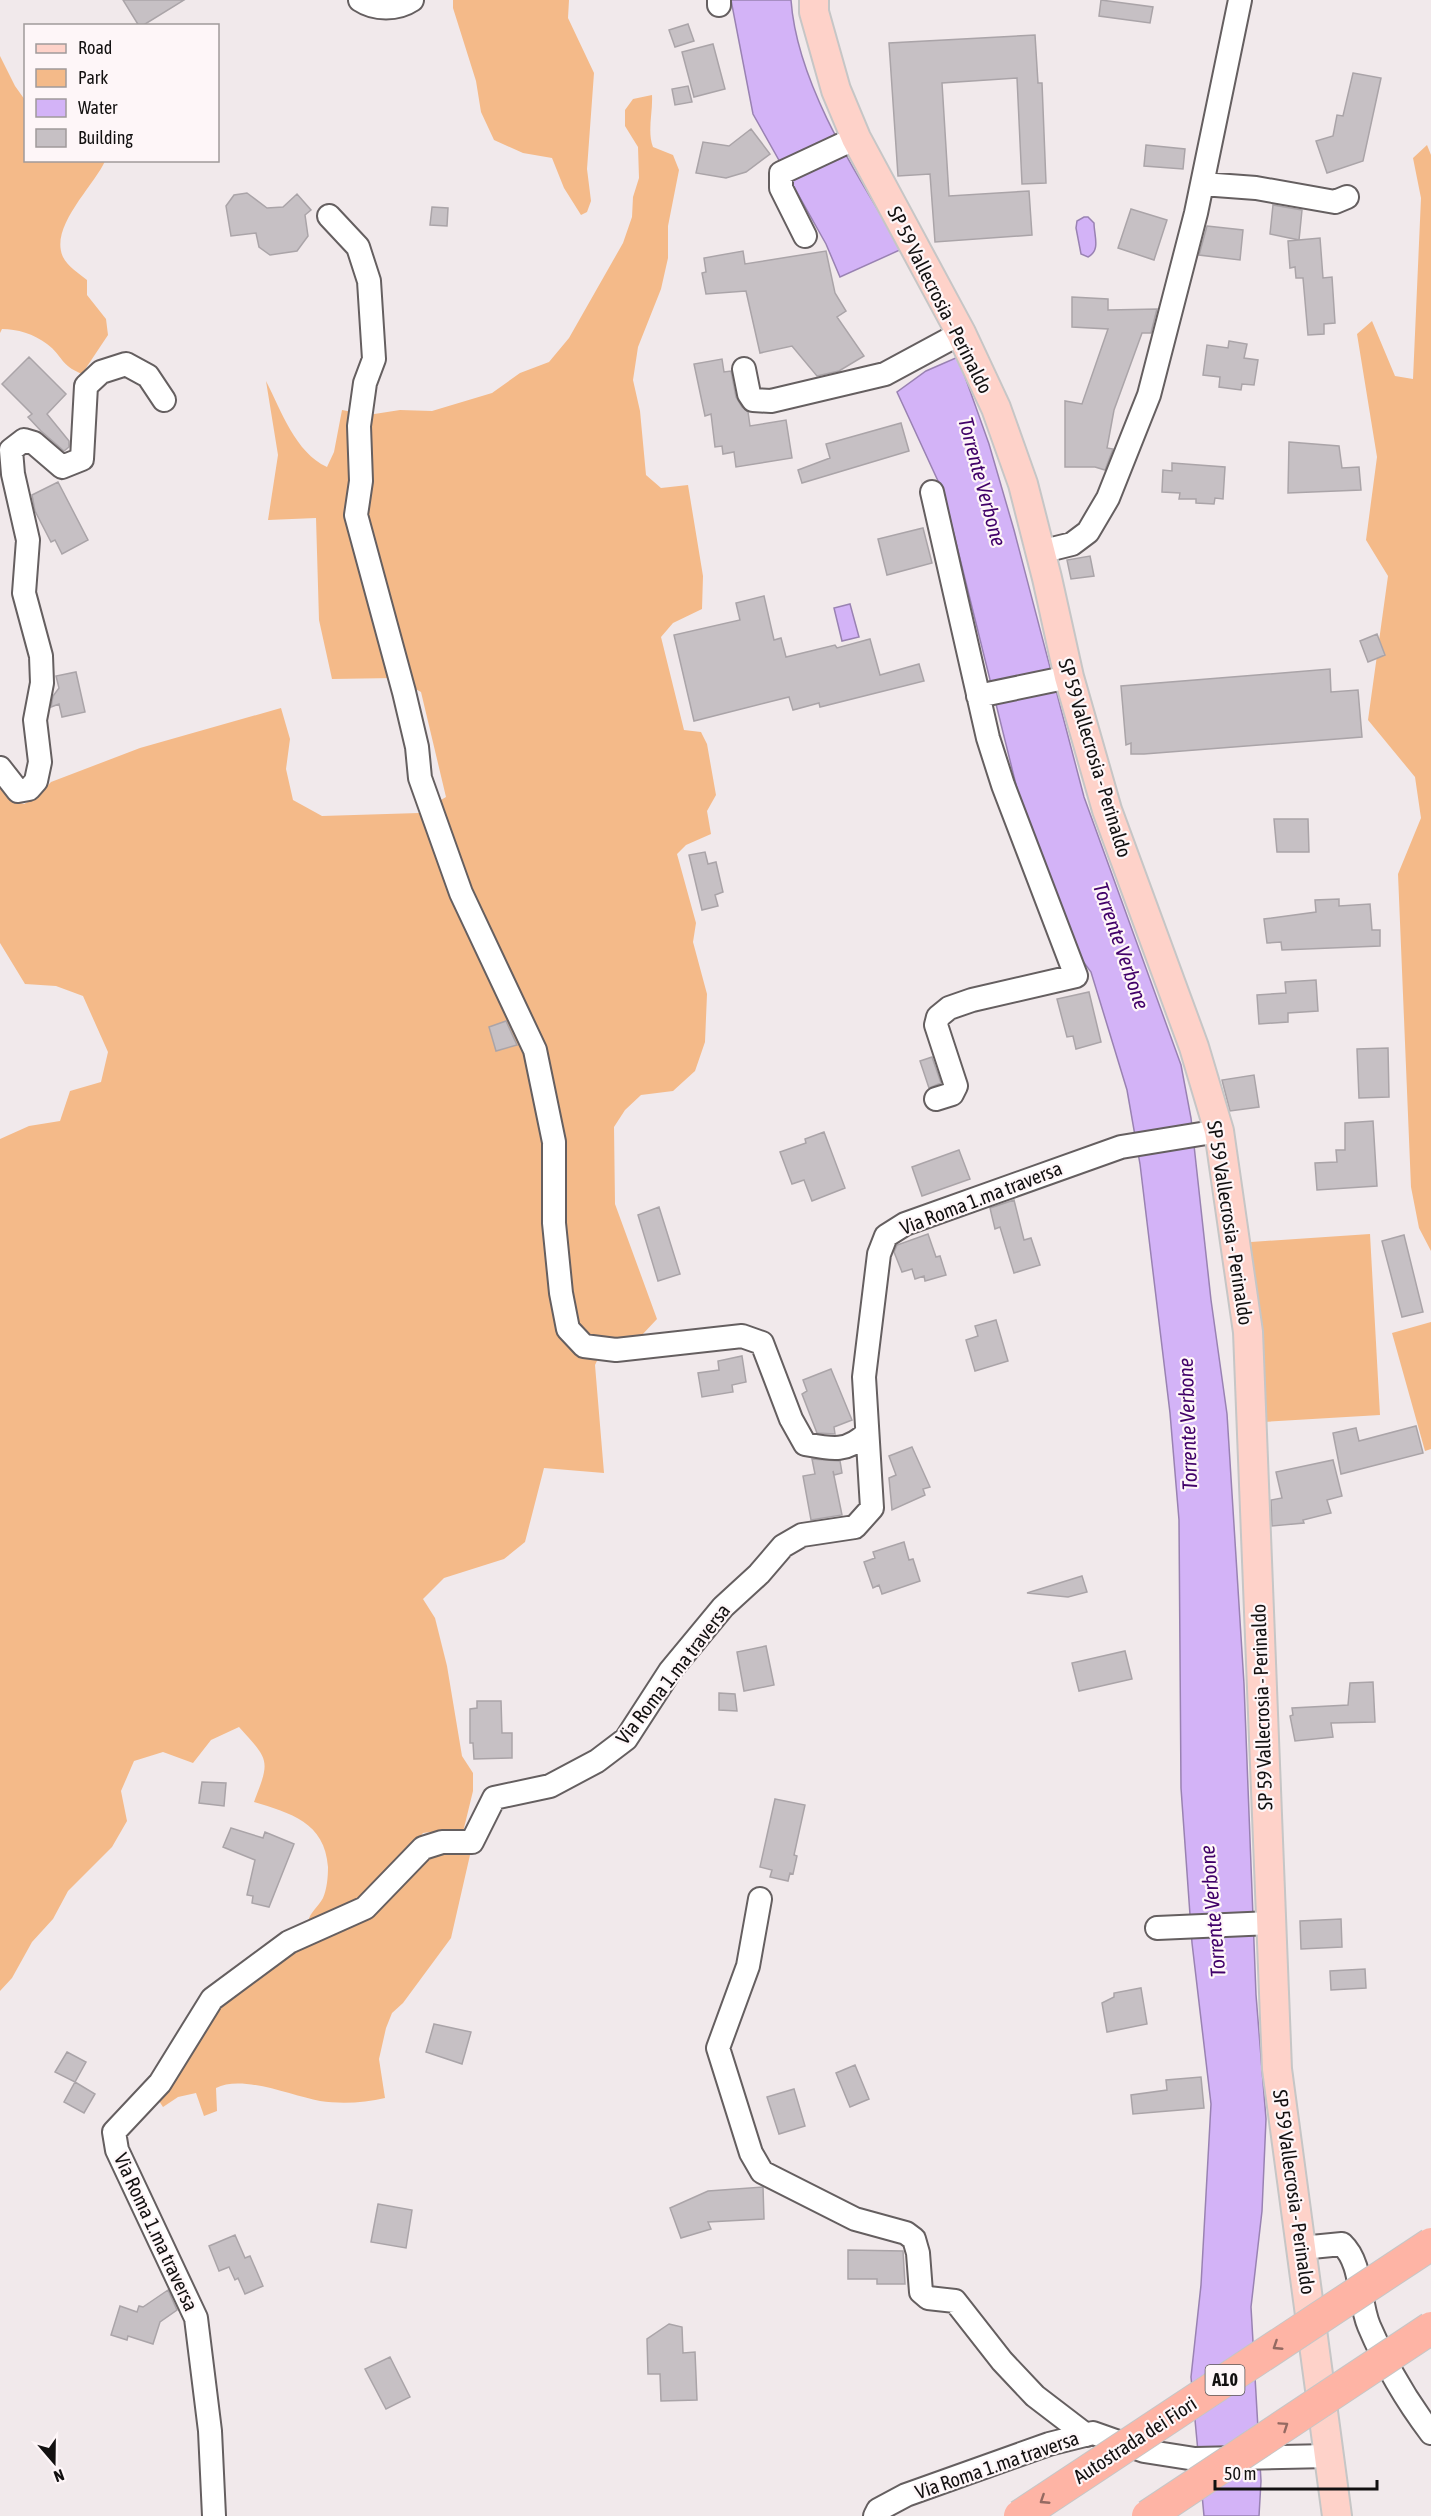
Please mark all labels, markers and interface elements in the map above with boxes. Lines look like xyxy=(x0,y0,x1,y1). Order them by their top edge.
legend xyxy=(24,24,219,162)
text: Road xyxy=(78,37,112,58)
text: Park xyxy=(78,67,108,88)
text: Water xyxy=(78,97,118,118)
text: Building xyxy=(78,127,133,148)
street label: SP 59 Vallecrosia - Perinaldo xyxy=(883,202,998,397)
water label: Torrente Verbone xyxy=(954,415,1012,549)
street label: SP 59 Vallecrosia - Perinaldo xyxy=(1054,656,1137,860)
water label: Torrente Verbone xyxy=(1089,879,1155,1012)
street label: SP 59 Vallecrosia - Perinaldo xyxy=(1203,1119,1258,1327)
street label: Via Roma 1.ma traversa xyxy=(897,1156,1065,1239)
water label: Torrente Verbone xyxy=(1173,1357,1201,1491)
street label: Via Roma 1.ma traversa xyxy=(611,1599,734,1748)
street label: SP 59 Vallecrosia - Perinaldo xyxy=(1246,1603,1277,1811)
water label: Torrente Verbone xyxy=(1194,1844,1230,1978)
street label: SP 59 Vallecrosia - Perinaldo xyxy=(1269,2088,1320,2296)
street label: Via Roma 1.ma traversa xyxy=(110,2149,203,2314)
one-way arrow xyxy=(1273,2339,1284,2350)
road number: A10 xyxy=(1206,2365,1244,2395)
street label: Autostrada dei Fiori xyxy=(1069,2391,1201,2488)
one-way arrow xyxy=(1278,2422,1289,2433)
street label: Via Roma 1.ma traversa xyxy=(912,2426,1082,2503)
north arrow xyxy=(24,2432,84,2492)
scale bar xyxy=(1215,2453,1377,2491)
text: 50 m xyxy=(1224,2463,1256,2484)
text: N xyxy=(52,2466,67,2486)
one-way arrow xyxy=(1040,2493,1051,2504)

